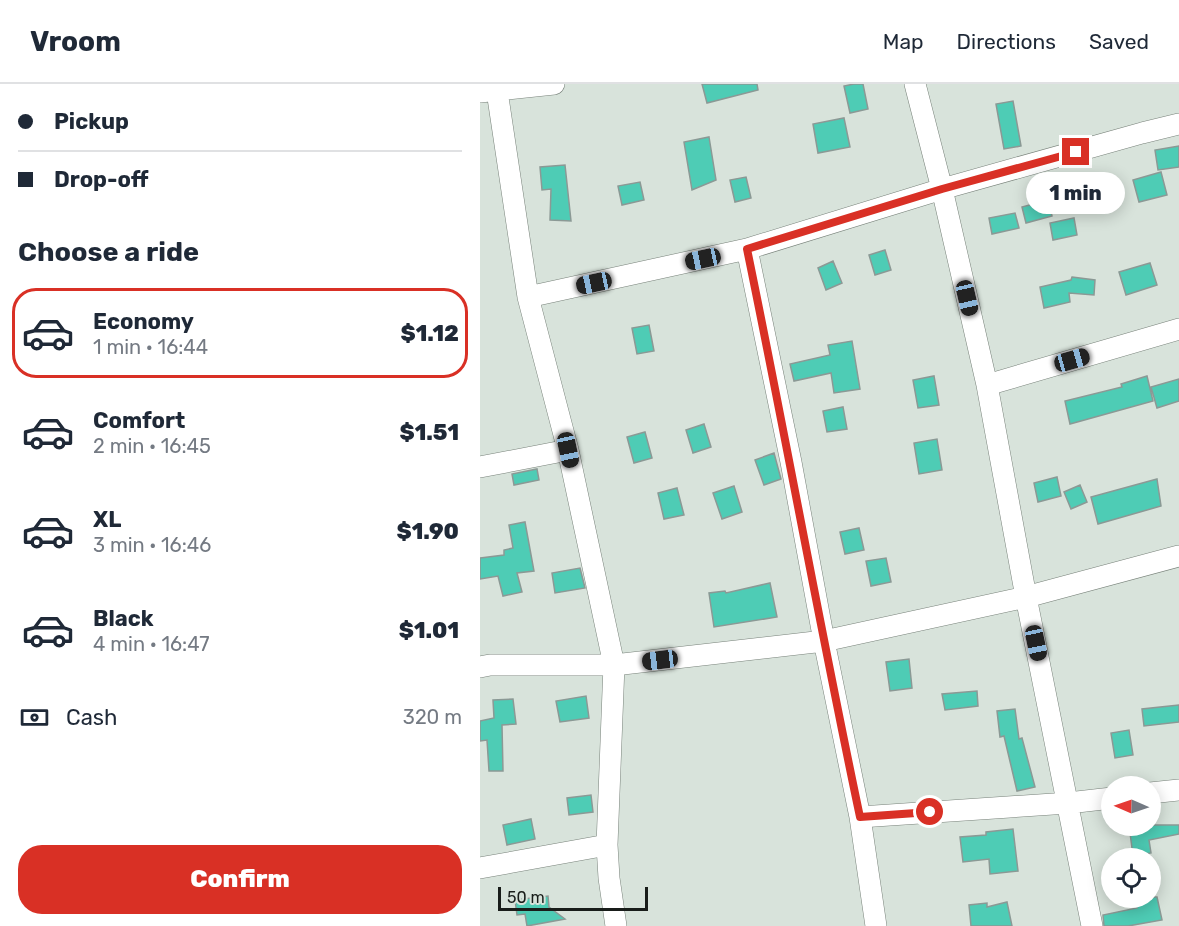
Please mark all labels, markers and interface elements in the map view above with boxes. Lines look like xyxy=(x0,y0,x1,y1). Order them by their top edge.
text: Vroom xyxy=(30,25,121,58)
text: Map xyxy=(883,29,924,54)
text: Directions xyxy=(957,29,1056,54)
text: Saved xyxy=(1089,29,1149,54)
text: Pickup xyxy=(54,108,129,135)
route end xyxy=(1062,138,1089,165)
text: Drop-off xyxy=(54,166,149,193)
callout: 1 min xyxy=(1026,173,1126,215)
text: 1 min xyxy=(1049,181,1102,205)
text: Choose a ride xyxy=(18,236,199,268)
car xyxy=(684,246,722,272)
car xyxy=(575,270,613,296)
car xyxy=(954,278,980,318)
icon: car xyxy=(21,306,75,360)
text: Economy xyxy=(93,308,194,335)
text: $1.12 xyxy=(401,320,459,347)
text: 1 min · 16:44 xyxy=(93,335,208,359)
car xyxy=(1052,346,1092,374)
icon: car xyxy=(21,405,75,459)
text: Comfort xyxy=(93,407,185,434)
text: $1.51 xyxy=(399,419,459,446)
car xyxy=(555,431,581,469)
text: 2 min · 16:45 xyxy=(93,434,211,458)
icon: car xyxy=(21,504,75,558)
text: XL xyxy=(93,506,121,533)
text: $1.90 xyxy=(397,518,459,545)
text: 3 min · 16:46 xyxy=(93,533,211,557)
icon: car xyxy=(21,603,75,657)
text: Black xyxy=(93,605,154,632)
text: $1.01 xyxy=(399,617,459,644)
car xyxy=(1023,624,1049,662)
text: 4 min · 16:47 xyxy=(93,632,210,656)
car xyxy=(641,649,679,671)
icon: cash xyxy=(18,701,51,734)
text: Cash xyxy=(66,704,117,731)
text: 320 m xyxy=(403,705,462,729)
north arrow xyxy=(1101,776,1161,836)
map controls xyxy=(1101,776,1161,908)
route start xyxy=(916,798,943,825)
button: Confirm xyxy=(18,845,462,914)
button: locate xyxy=(1101,848,1161,908)
scale bar xyxy=(498,884,648,912)
text: 50 m xyxy=(507,888,545,907)

